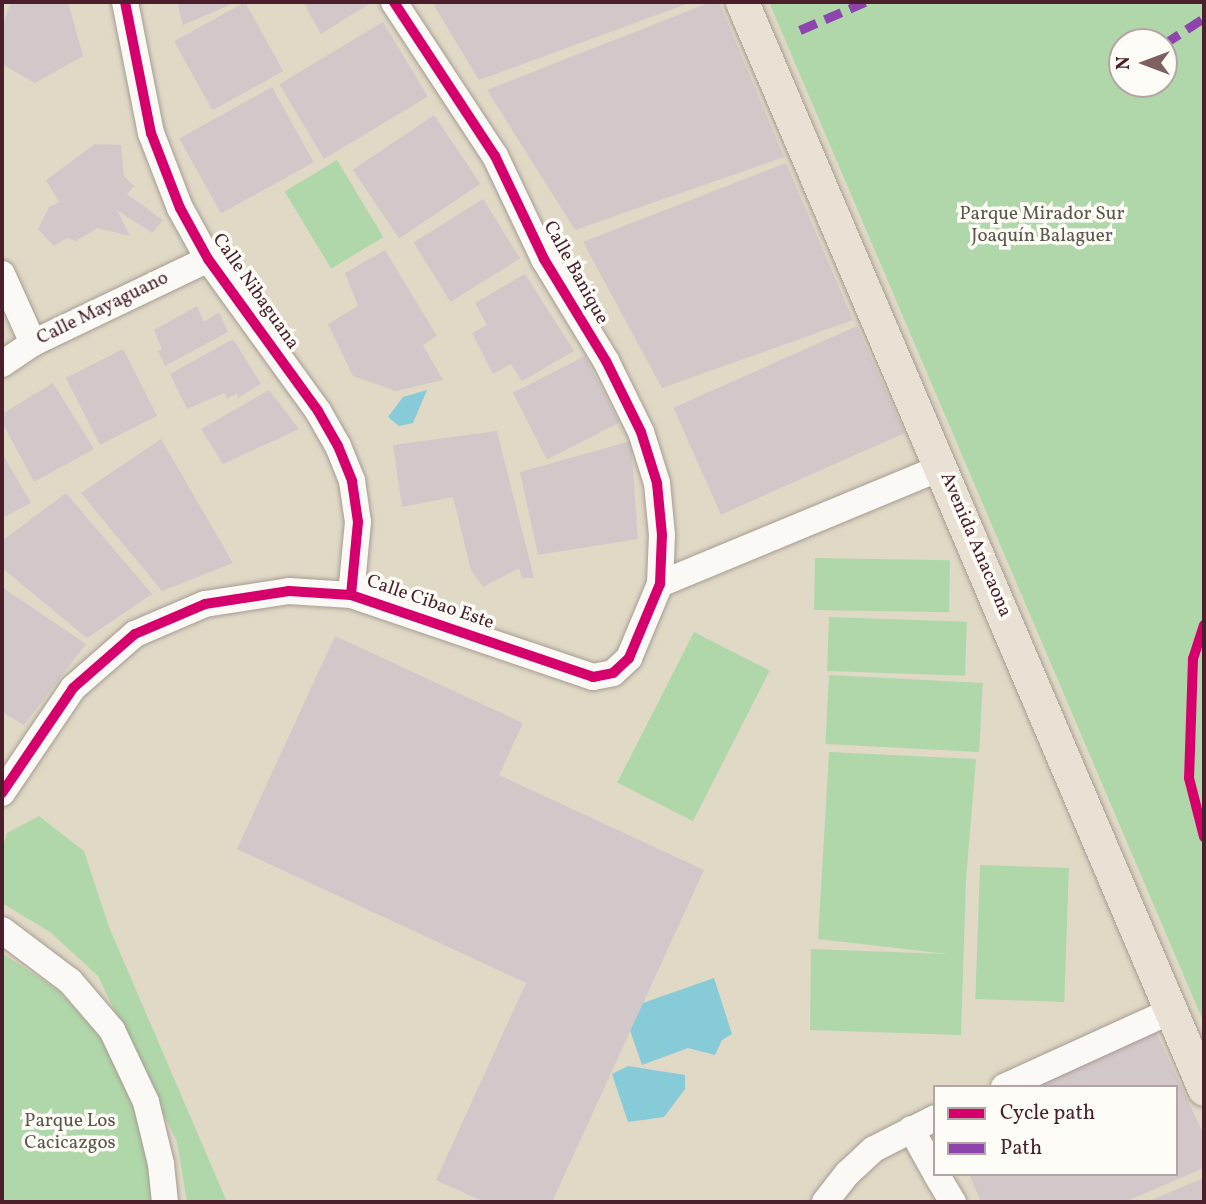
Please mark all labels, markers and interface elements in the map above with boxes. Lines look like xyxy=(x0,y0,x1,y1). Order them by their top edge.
north arrow xyxy=(1108,28,1178,98)
text: N xyxy=(1111,56,1137,70)
park label: Parque Mirador Sur Joaquín Balaguer xyxy=(960,204,1124,248)
street label: Calle Banique xyxy=(537,217,613,329)
street label: Calle Nibaguana xyxy=(207,230,303,354)
street label: Calle Mayaguano xyxy=(33,267,173,351)
street label: Avenida Anacaona xyxy=(934,469,1016,621)
street label: Calle Cibao Este xyxy=(363,571,497,635)
legend xyxy=(933,1085,1178,1176)
text: Cycle path xyxy=(1000,1099,1095,1128)
park label: Parque Los Cacicazgos xyxy=(24,1111,116,1155)
text: Path xyxy=(1000,1134,1042,1163)

